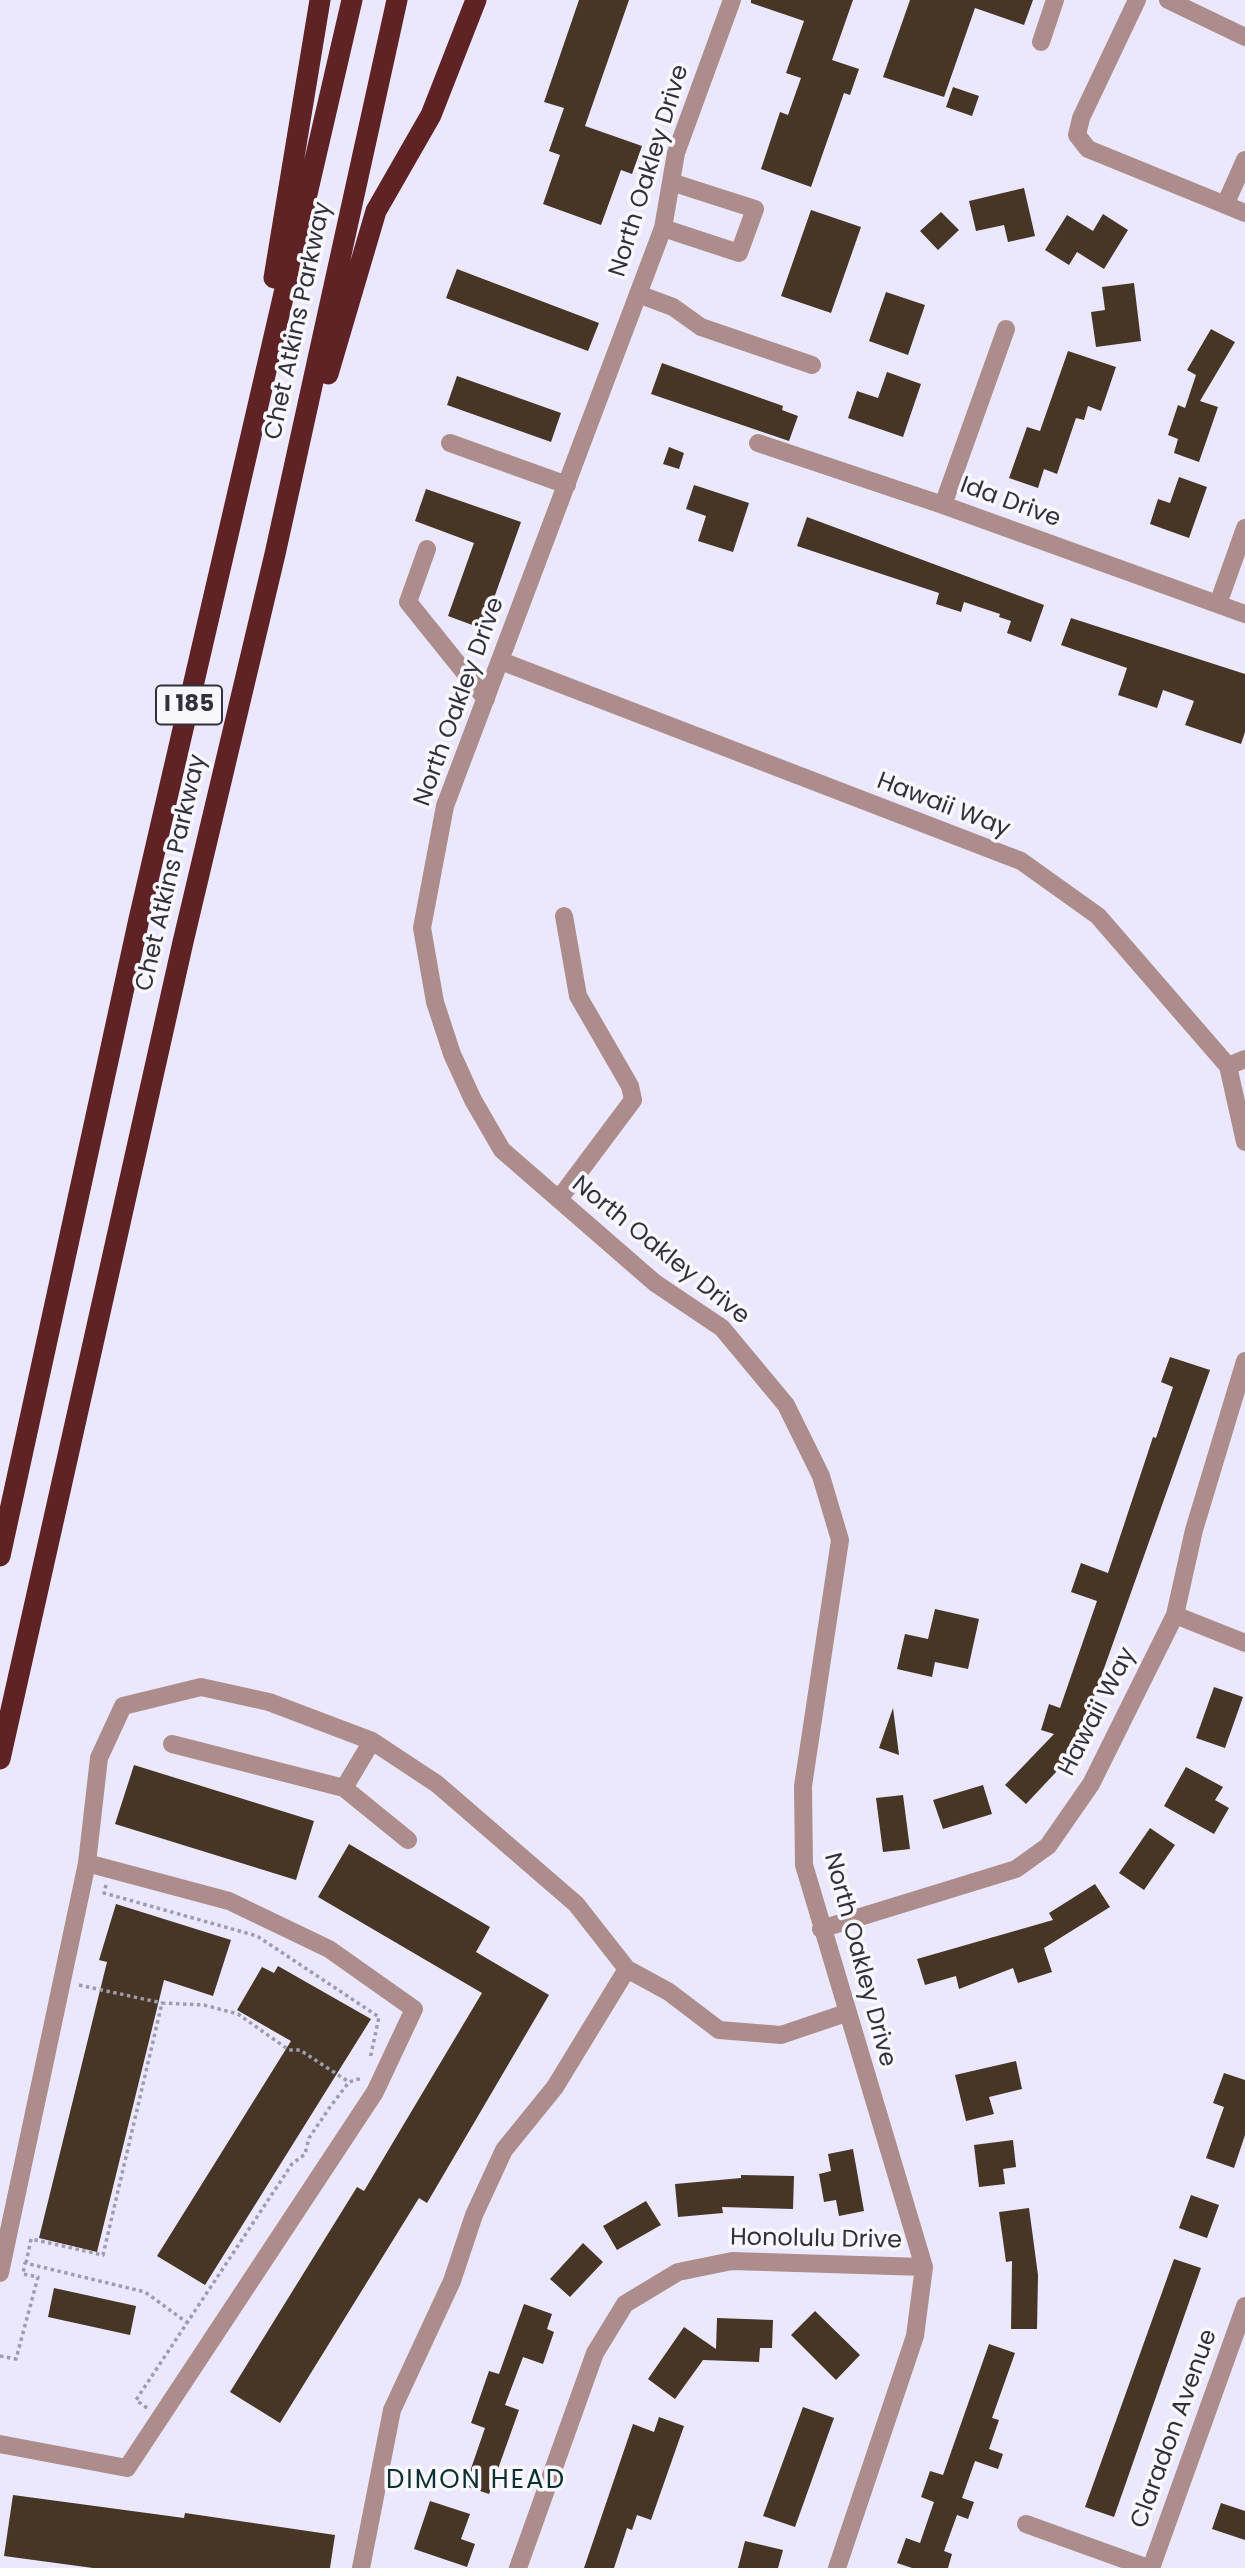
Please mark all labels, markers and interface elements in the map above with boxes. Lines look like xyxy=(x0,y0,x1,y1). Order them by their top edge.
street label: North Oakley Drive xyxy=(604,62,696,280)
street label: Chet Atkins Parkway xyxy=(260,200,338,442)
street label: Ida Drive xyxy=(956,472,1064,534)
street label: North Oakley Drive xyxy=(409,594,511,810)
road number: I 185 xyxy=(156,685,222,724)
street label: Chet Atkins Parkway xyxy=(131,752,213,994)
street label: Hawaii Way xyxy=(872,767,1014,845)
street label: North Oakley Drive xyxy=(565,1171,755,1331)
street label: Hawaii Way xyxy=(1053,1643,1143,1781)
street label: North Oakley Drive xyxy=(817,1850,901,2070)
street label: Honolulu Drive xyxy=(730,2224,902,2256)
street label: Claradon Avenue xyxy=(1126,2326,1224,2532)
district label: DIMON HEAD xyxy=(387,2465,565,2497)

